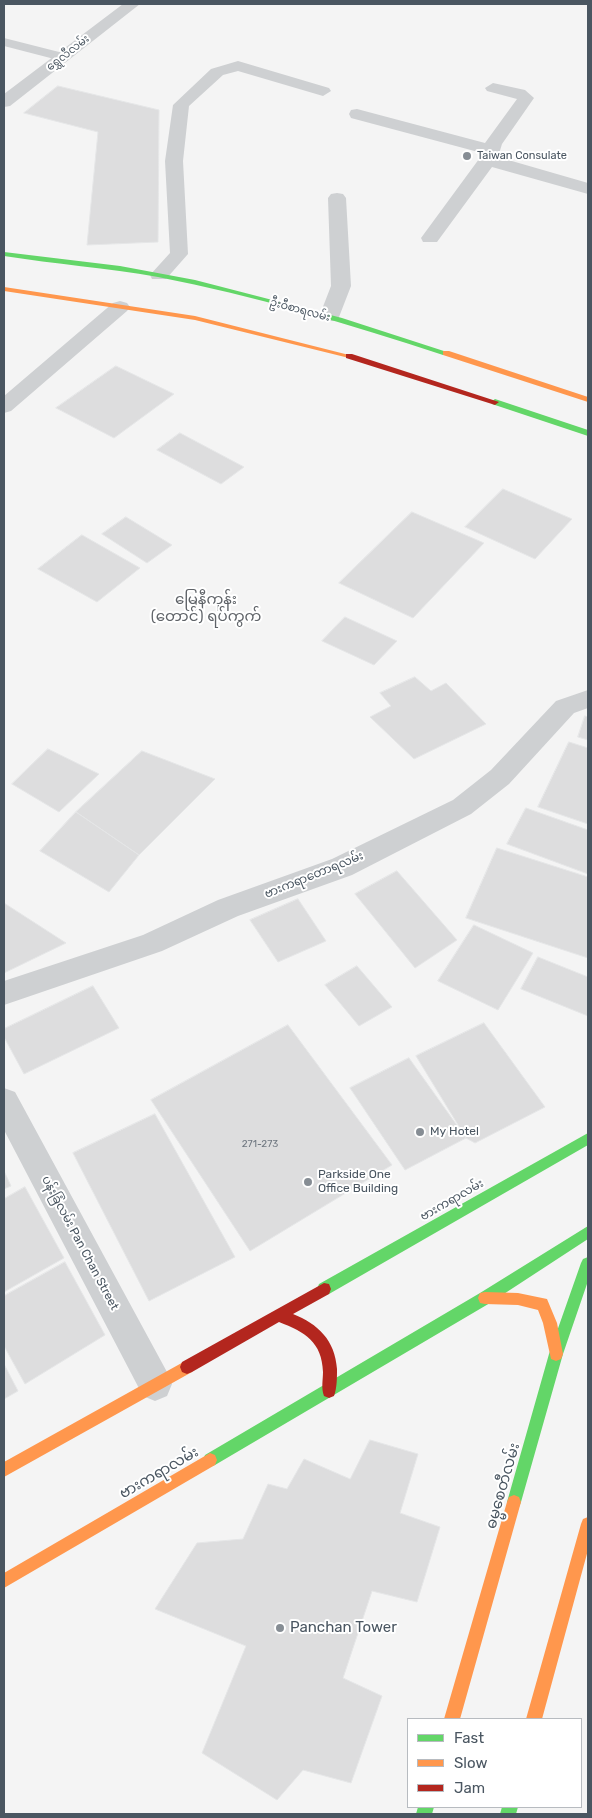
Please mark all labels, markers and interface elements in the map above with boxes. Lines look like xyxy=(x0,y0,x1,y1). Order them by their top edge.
street label: ရွှေလီလမ်း xyxy=(44,32,92,74)
place label: Taiwan Consulate xyxy=(477,149,567,163)
marker: Taiwan Consulate xyxy=(461,150,473,162)
street label: ဦးဝီစာရလမ်း xyxy=(268,296,332,324)
district label: မြေနီကုန်း (တောင်) ရပ်ကွက် xyxy=(151,591,261,626)
street label: ဗားကရာတောရလမ်း xyxy=(262,849,366,901)
place label: My Hotel xyxy=(430,1125,479,1139)
marker: My Hotel xyxy=(414,1126,426,1138)
house number: 271-273 xyxy=(242,1138,278,1150)
place label: Parkside One Office Building xyxy=(318,1168,398,1196)
street label: ပန်းခြံလမ်း Pan Chan Street xyxy=(38,1173,122,1313)
marker: Parkside One Office Building xyxy=(302,1176,314,1188)
street label: ဗားကရာလမ်း xyxy=(418,1176,486,1224)
street label: ဓမ္မစေတီလမ်း xyxy=(482,1441,524,1531)
street label: ဗားကရာလမ်း xyxy=(116,1443,202,1503)
place label: Panchan Tower xyxy=(290,1619,397,1637)
marker: Panchan Tower xyxy=(274,1622,286,1634)
legend xyxy=(407,1718,582,1808)
text: Fast xyxy=(454,1729,484,1747)
text: Slow xyxy=(454,1754,487,1772)
text: Jam xyxy=(454,1779,485,1797)

